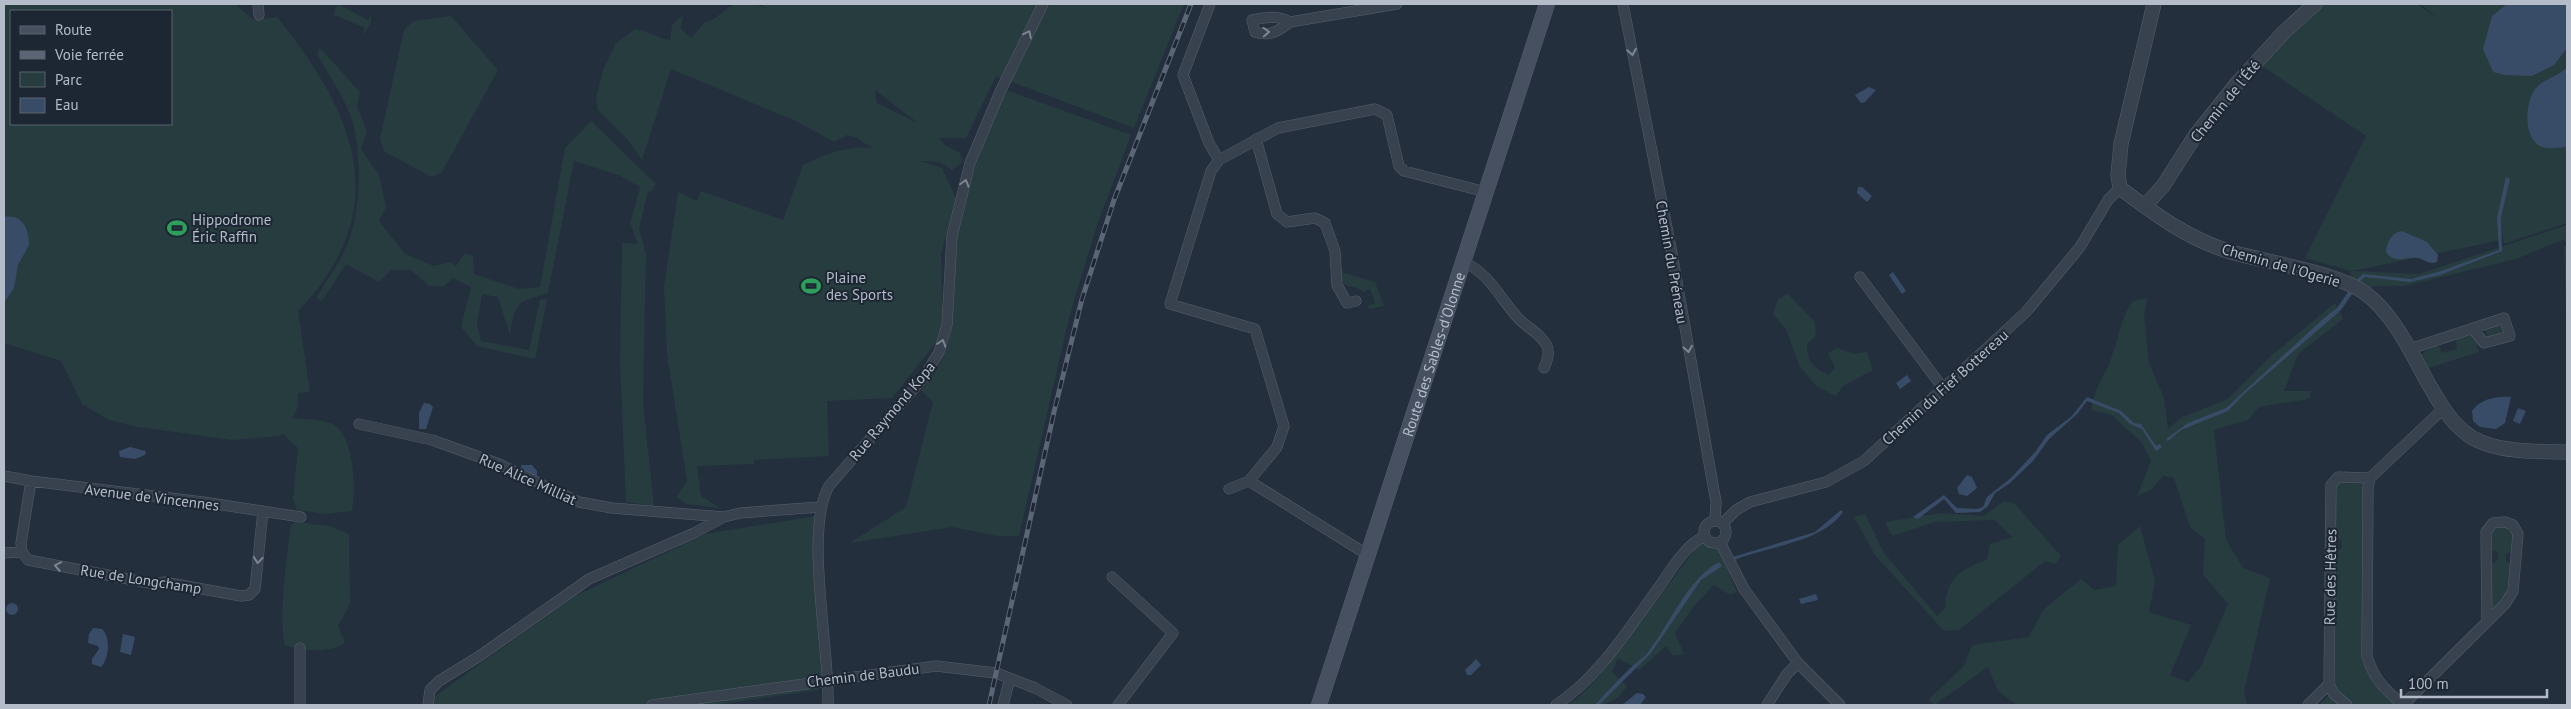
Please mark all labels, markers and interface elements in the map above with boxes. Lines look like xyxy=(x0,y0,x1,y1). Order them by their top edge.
legend xyxy=(10,10,172,125)
text: Route xyxy=(55,20,92,39)
one-way arrow xyxy=(1262,27,1270,38)
one-way arrow xyxy=(1022,30,1032,39)
text: Voie ferrée xyxy=(54,45,124,64)
one-way arrow xyxy=(1626,48,1637,56)
street label: Chemin de l'Été xyxy=(2186,56,2264,146)
text: Parc xyxy=(55,70,82,89)
text: Eau xyxy=(55,95,79,114)
one-way arrow xyxy=(959,180,969,188)
street label: Chemin du Préneau xyxy=(1652,199,1692,325)
place label: Hippodrome Éric Raffin xyxy=(192,210,271,246)
sports icon: Hippodrome Éric Raffin xyxy=(166,217,188,239)
street label: Chemin de l'Ogerie xyxy=(2220,239,2342,291)
place label: Plaine des Sports xyxy=(826,268,893,304)
street label: Route des Sables-d'Olonne xyxy=(1398,269,1469,439)
sports icon: Plaine des Sports xyxy=(800,275,822,297)
street label: Chemin du Fief Bottereau xyxy=(1878,325,2012,449)
one-way arrow xyxy=(936,339,946,348)
one-way arrow xyxy=(1682,344,1692,353)
street label: Rue Raymond Kopa xyxy=(845,357,939,465)
street label: Rue Alice Milliat xyxy=(476,449,580,509)
street label: Avenue de Vincennes xyxy=(84,479,220,515)
street label: Rue des Hêtres xyxy=(2320,529,2340,625)
one-way arrow xyxy=(253,556,264,564)
street label: Rue de Longchamp xyxy=(79,560,203,598)
one-way arrow xyxy=(54,561,63,571)
street label: Chemin de Baudu xyxy=(806,659,920,691)
scale bar xyxy=(2401,666,2547,698)
text: 100 m xyxy=(2408,674,2449,693)

